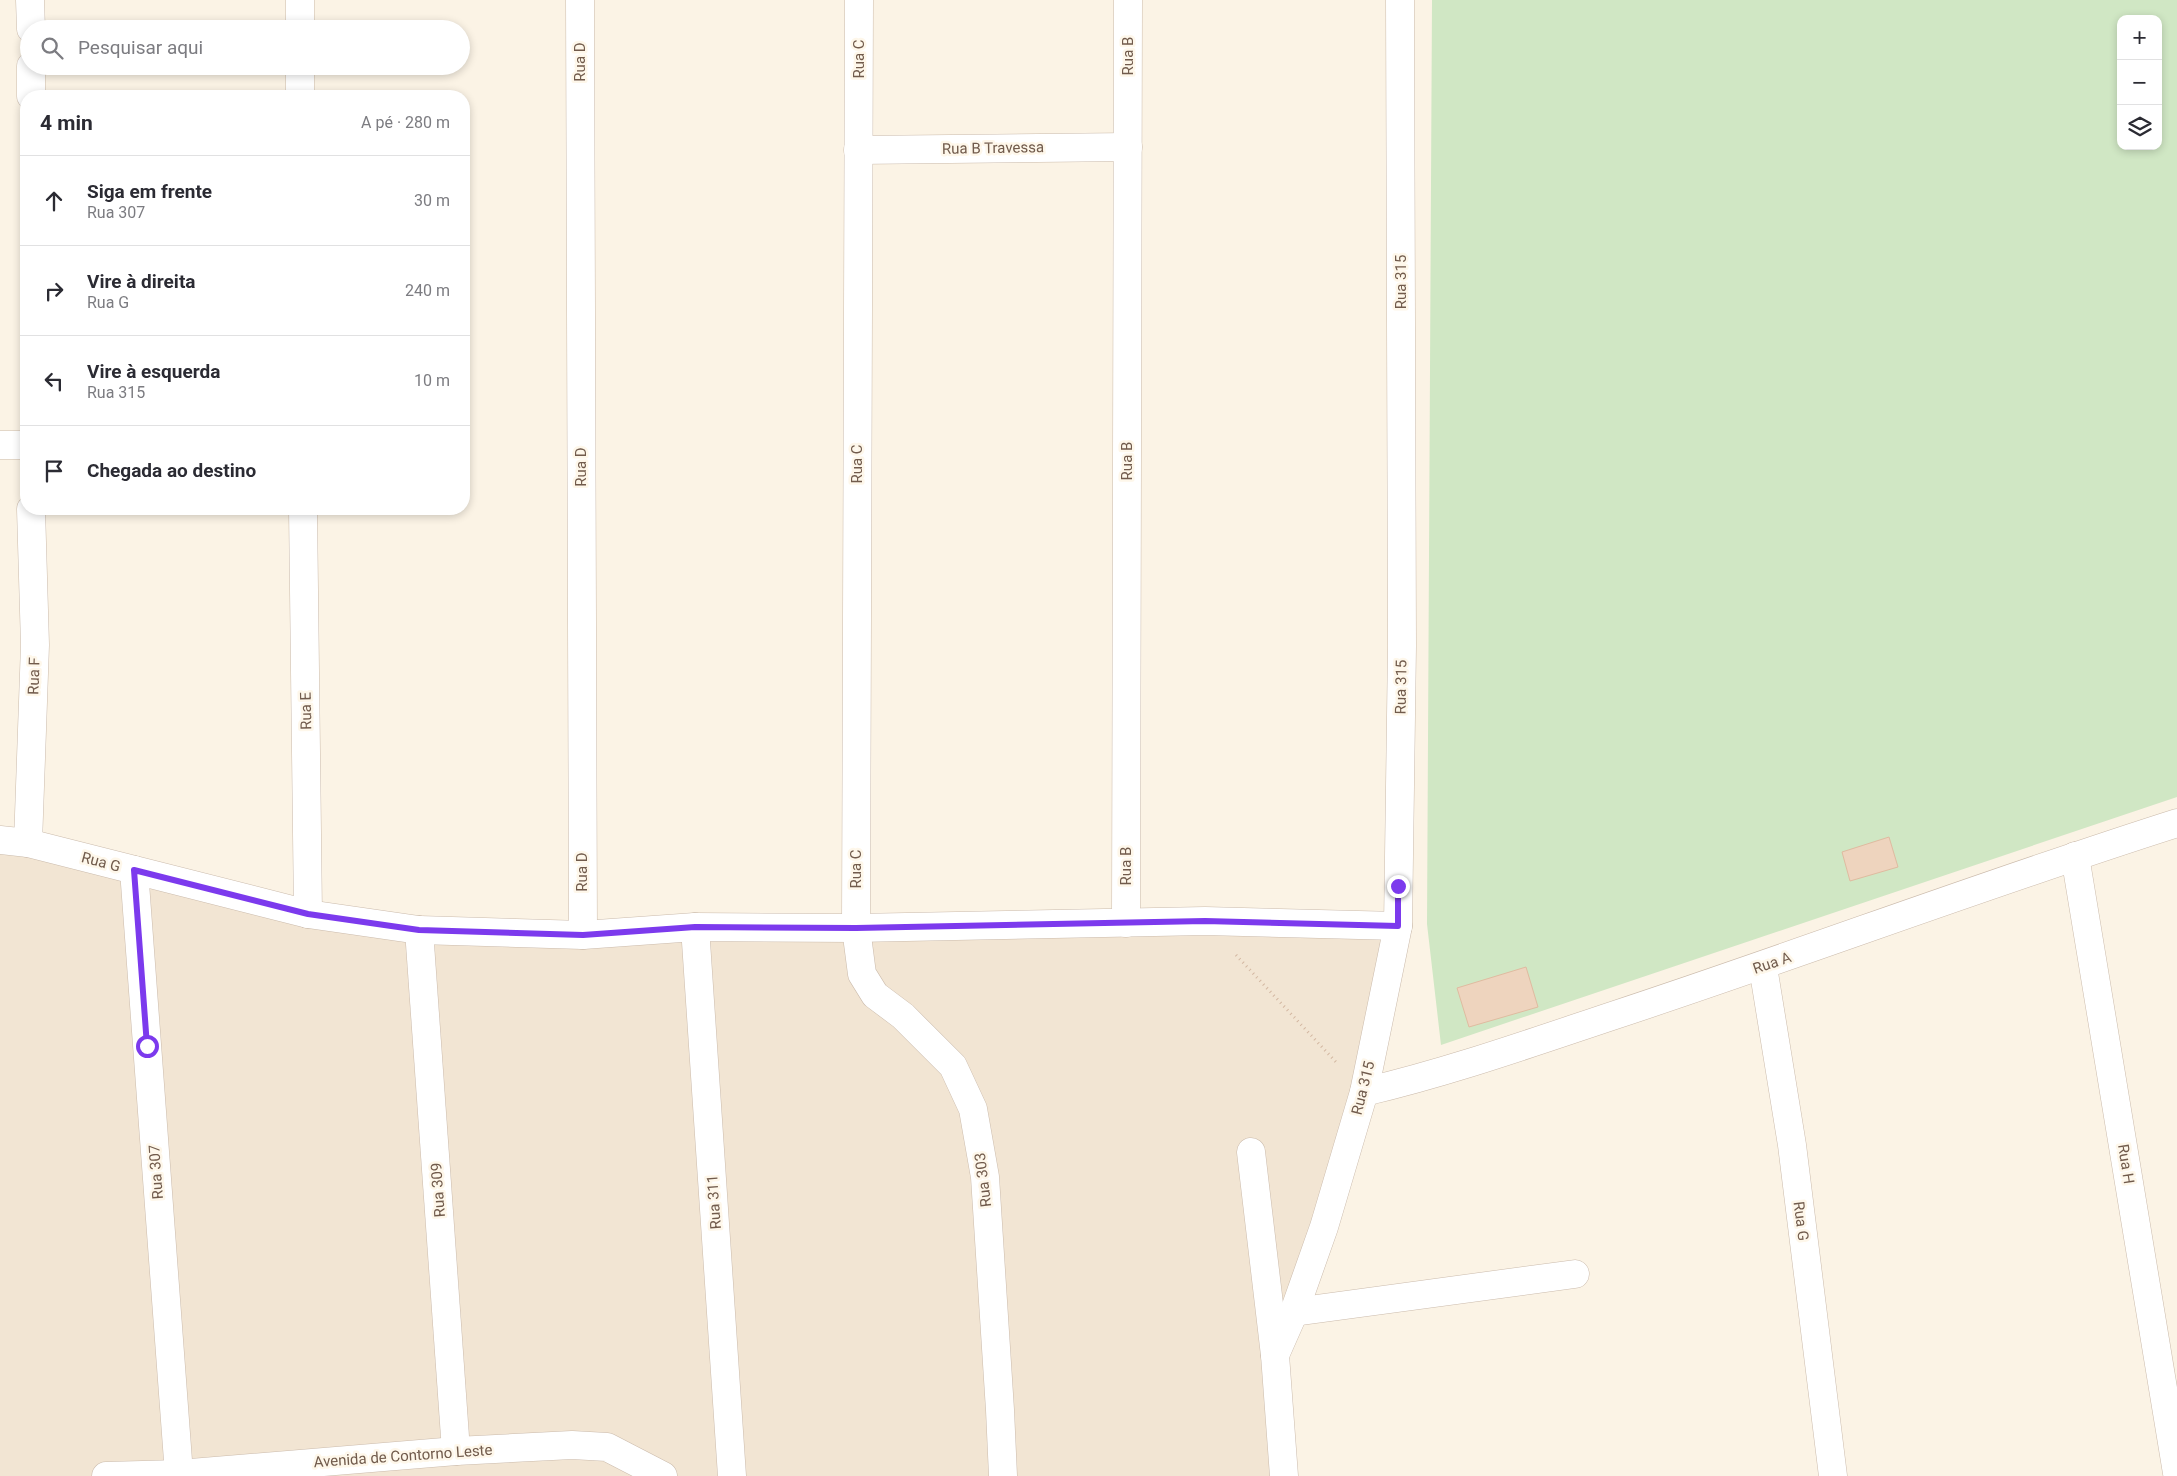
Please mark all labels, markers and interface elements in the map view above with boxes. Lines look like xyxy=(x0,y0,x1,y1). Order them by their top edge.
map controls xyxy=(2117,15,2162,150)
button: + xyxy=(2117,15,2162,60)
search box xyxy=(20,20,470,75)
icon: search xyxy=(38,34,66,62)
text: Pesquisar aqui xyxy=(78,36,203,59)
street label: Rua B xyxy=(1119,37,1137,75)
street label: Rua C xyxy=(850,39,868,79)
street label: Rua D xyxy=(571,42,589,82)
button: − xyxy=(2117,60,2162,105)
button: layers xyxy=(2117,105,2162,150)
text: 4 min xyxy=(40,111,93,135)
text: A pé · 280 m xyxy=(361,113,450,132)
street label: Rua B Travessa xyxy=(942,138,1044,158)
text: Siga em frente xyxy=(87,180,212,203)
icon: ahead xyxy=(40,187,68,215)
text: 30 m xyxy=(414,191,450,210)
text: Rua 307 xyxy=(87,203,145,222)
street label: Rua 315 xyxy=(1392,255,1410,309)
text: Vire à direita xyxy=(87,270,196,293)
icon: right xyxy=(40,277,68,305)
text: 240 m xyxy=(405,281,450,300)
text: Rua G xyxy=(87,293,129,312)
text: Vire à esquerda xyxy=(87,360,220,383)
icon: left xyxy=(40,367,68,395)
text: 10 m xyxy=(414,371,450,390)
text: Rua 315 xyxy=(87,383,145,402)
street label: Rua B xyxy=(1118,442,1136,480)
street label: Rua C xyxy=(848,444,866,484)
street label: Rua D xyxy=(572,447,590,487)
icon: arrive xyxy=(40,457,68,485)
text: Chegada ao destino xyxy=(87,459,256,482)
street label: Rua F xyxy=(24,657,44,695)
street label: Rua 315 xyxy=(1392,660,1410,714)
street label: Rua E xyxy=(297,691,315,730)
street label: Rua B xyxy=(1117,847,1135,885)
street label: Rua G xyxy=(80,848,122,876)
street label: Rua C xyxy=(847,849,865,889)
street label: Rua D xyxy=(573,852,591,892)
route end xyxy=(1387,875,1410,898)
street label: Rua A xyxy=(1751,948,1794,978)
route start xyxy=(136,1035,159,1058)
street label: Rua 315 xyxy=(1348,1059,1378,1117)
street label: Rua H xyxy=(2114,1143,2138,1185)
street label: Rua 307 xyxy=(145,1144,167,1200)
street label: Rua 303 xyxy=(971,1152,995,1208)
street label: Rua 309 xyxy=(427,1162,449,1218)
street label: Rua 311 xyxy=(703,1174,725,1230)
street label: Rua G xyxy=(1790,1200,1812,1242)
street label: Avenida de Contorno Leste xyxy=(313,1441,493,1471)

